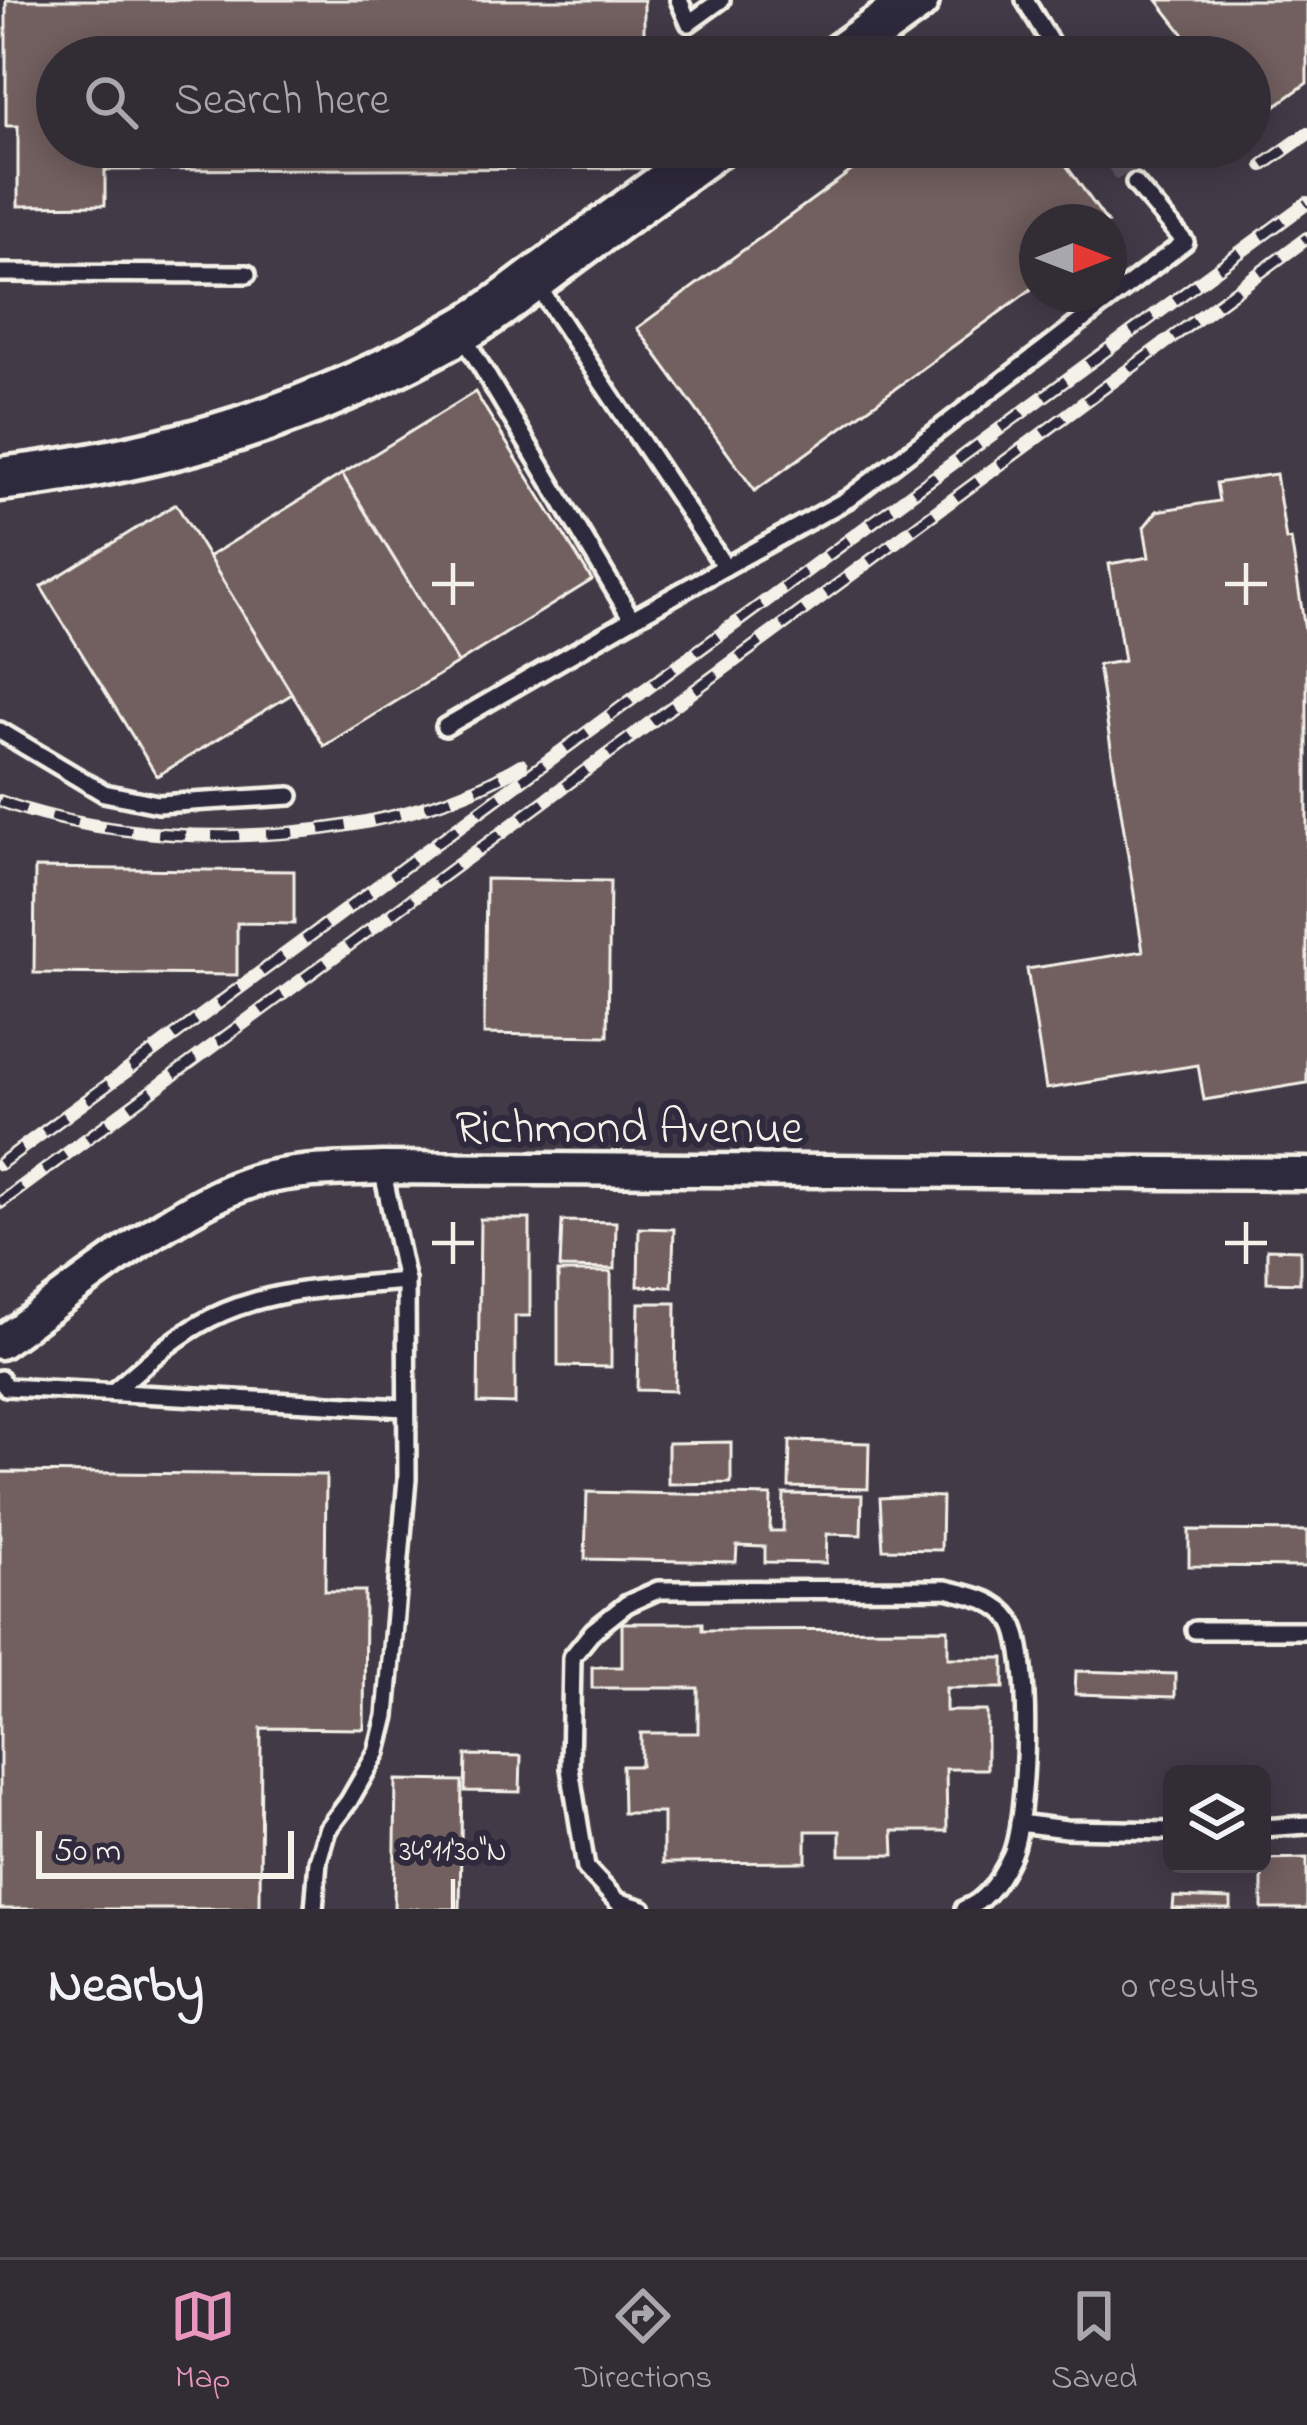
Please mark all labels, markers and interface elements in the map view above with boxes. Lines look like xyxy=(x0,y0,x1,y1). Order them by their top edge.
search box xyxy=(36,36,1271,168)
icon: search xyxy=(78,69,144,135)
text: Search here xyxy=(174,69,390,135)
north arrow xyxy=(1019,204,1127,312)
street label: Richmond Avenue xyxy=(455,1095,803,1165)
map controls xyxy=(1163,1765,1271,1873)
button: layers xyxy=(1163,1765,1271,1873)
scale bar xyxy=(36,1825,294,1878)
text: 50 m xyxy=(54,1828,121,1876)
text: 34°11'30"N xyxy=(399,1831,507,1875)
text: Nearby xyxy=(48,1950,204,2025)
text: 0 results xyxy=(1121,1959,1259,2016)
tab: Map xyxy=(170,2283,236,2403)
tab: Directions xyxy=(575,2283,712,2403)
tab: Saved xyxy=(1051,2283,1137,2403)

